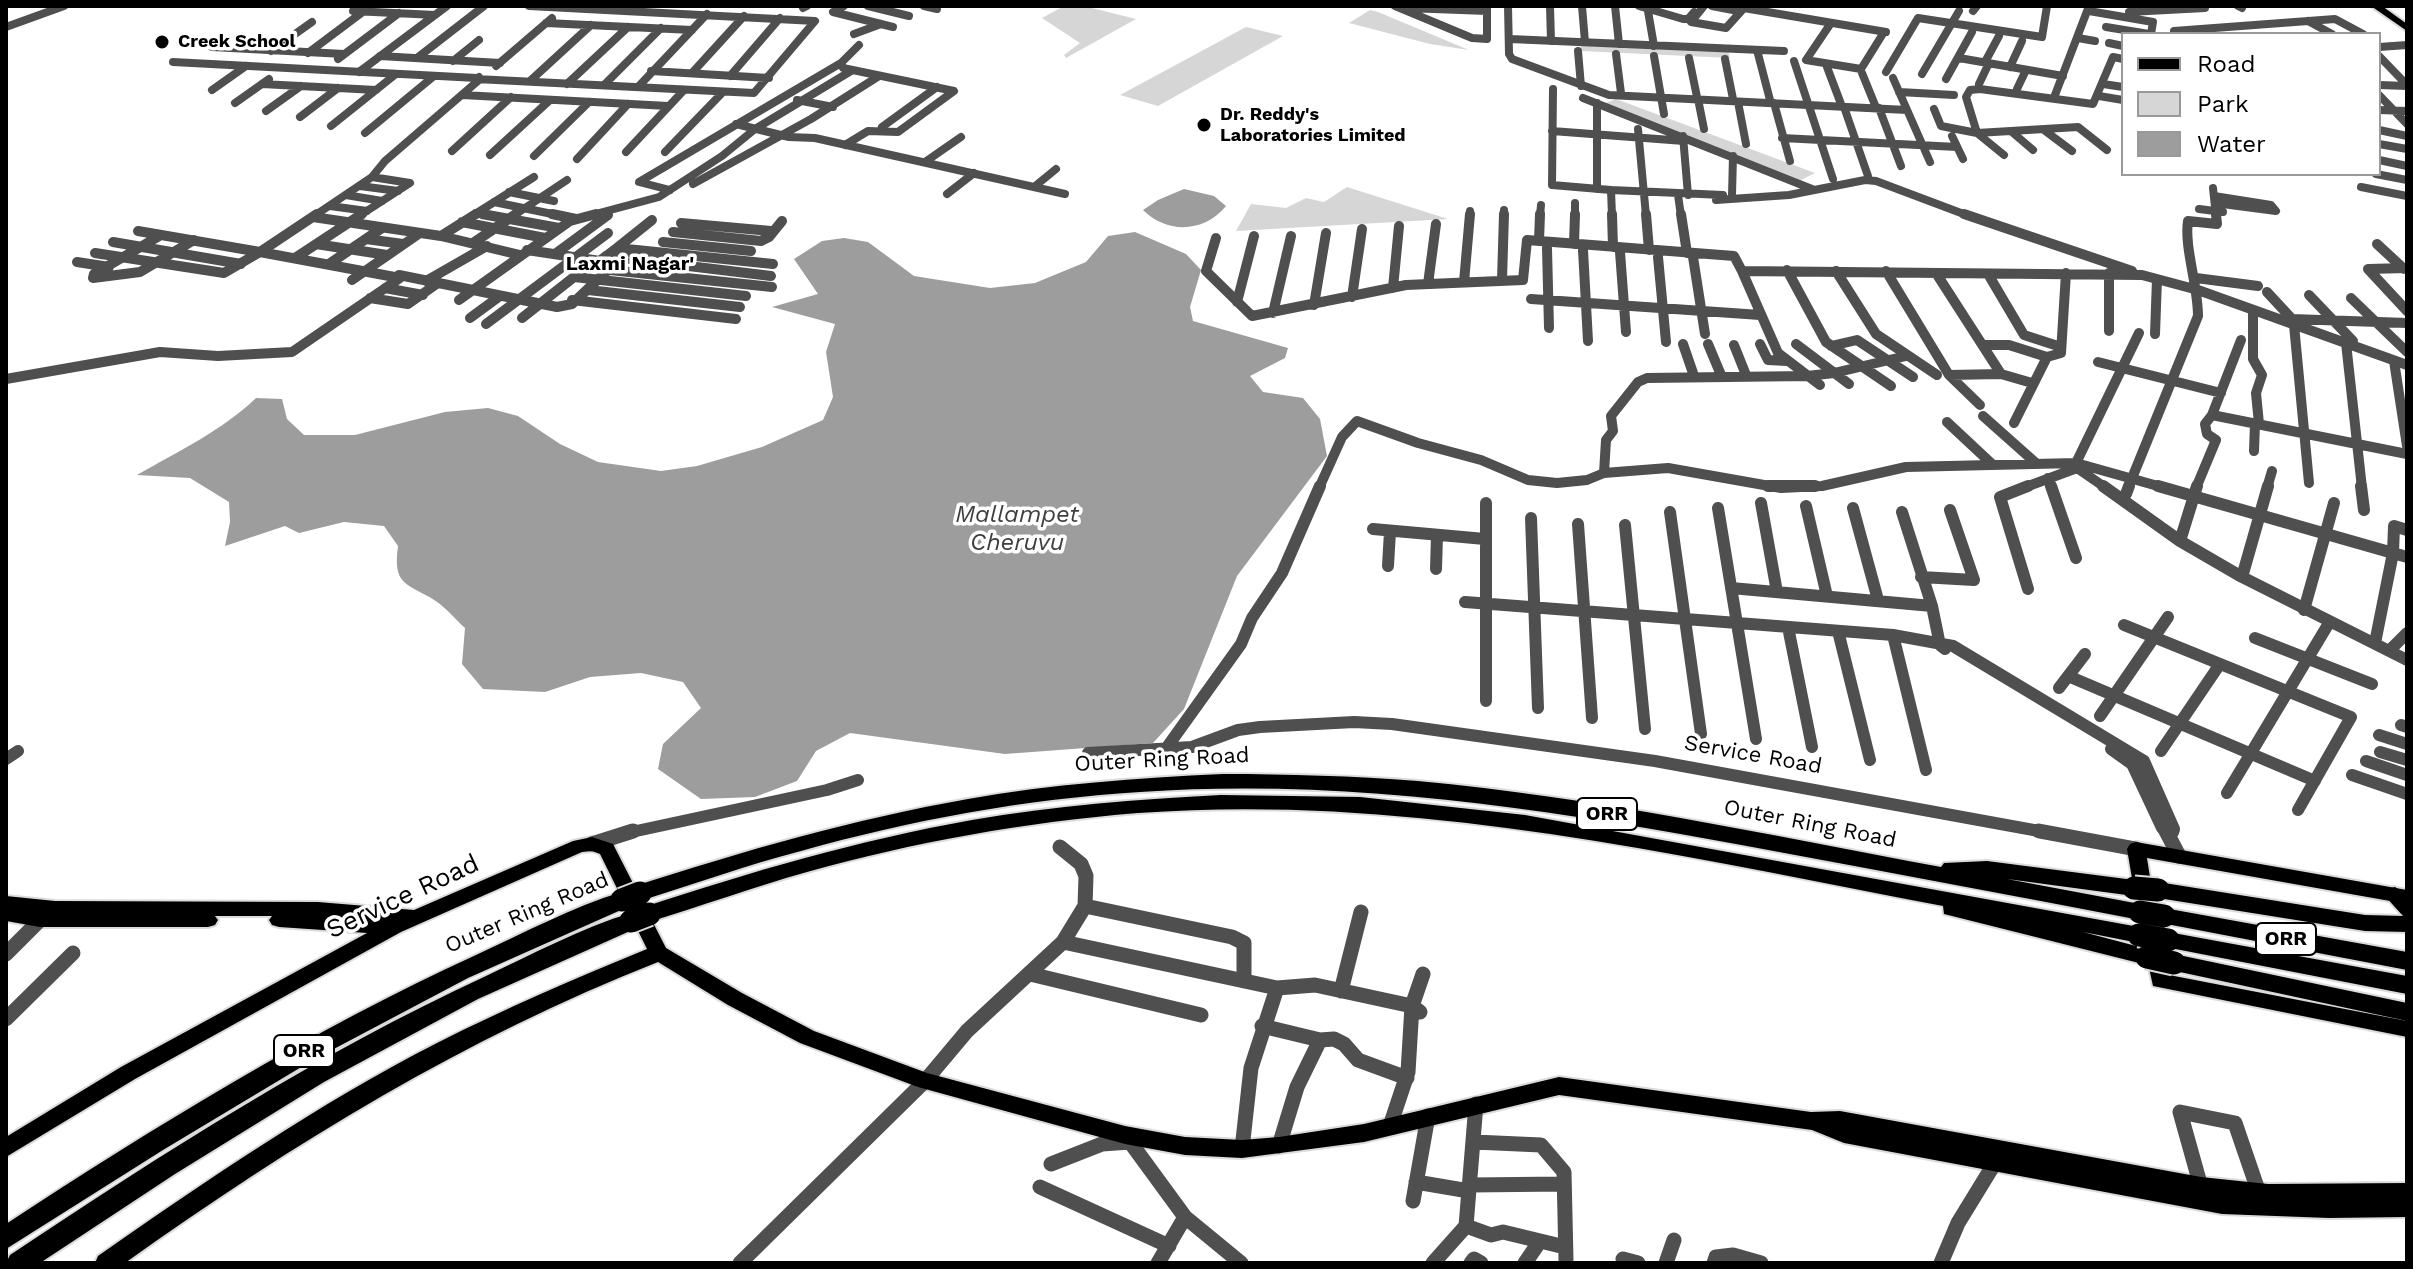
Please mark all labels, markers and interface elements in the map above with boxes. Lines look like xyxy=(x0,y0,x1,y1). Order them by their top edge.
place label: Creek School xyxy=(178,31,295,53)
legend xyxy=(2121,32,2381,176)
marker: Creek School xyxy=(153,33,171,51)
text: Road xyxy=(2197,50,2256,78)
text: Park xyxy=(2197,90,2249,118)
place label: Dr. Reddy's Laboratories Limited xyxy=(1220,104,1406,146)
marker: Dr. Reddy's Laboratories Limited xyxy=(1195,116,1213,134)
text: Water xyxy=(2197,130,2266,158)
district label: Laxmi Nagar' xyxy=(566,252,694,276)
water label: Mallampet Cheruvu xyxy=(955,501,1079,557)
street label: Service Road xyxy=(1682,730,1824,780)
street label: Outer Ring Road xyxy=(1074,742,1250,778)
street label: Outer Ring Road xyxy=(1721,794,1899,854)
road number: ORR xyxy=(1577,798,1637,830)
street label: Service Road xyxy=(322,848,484,946)
street label: Outer Ring Road xyxy=(441,867,613,959)
road number: ORR xyxy=(2256,923,2316,955)
road number: ORR xyxy=(274,1035,334,1067)

